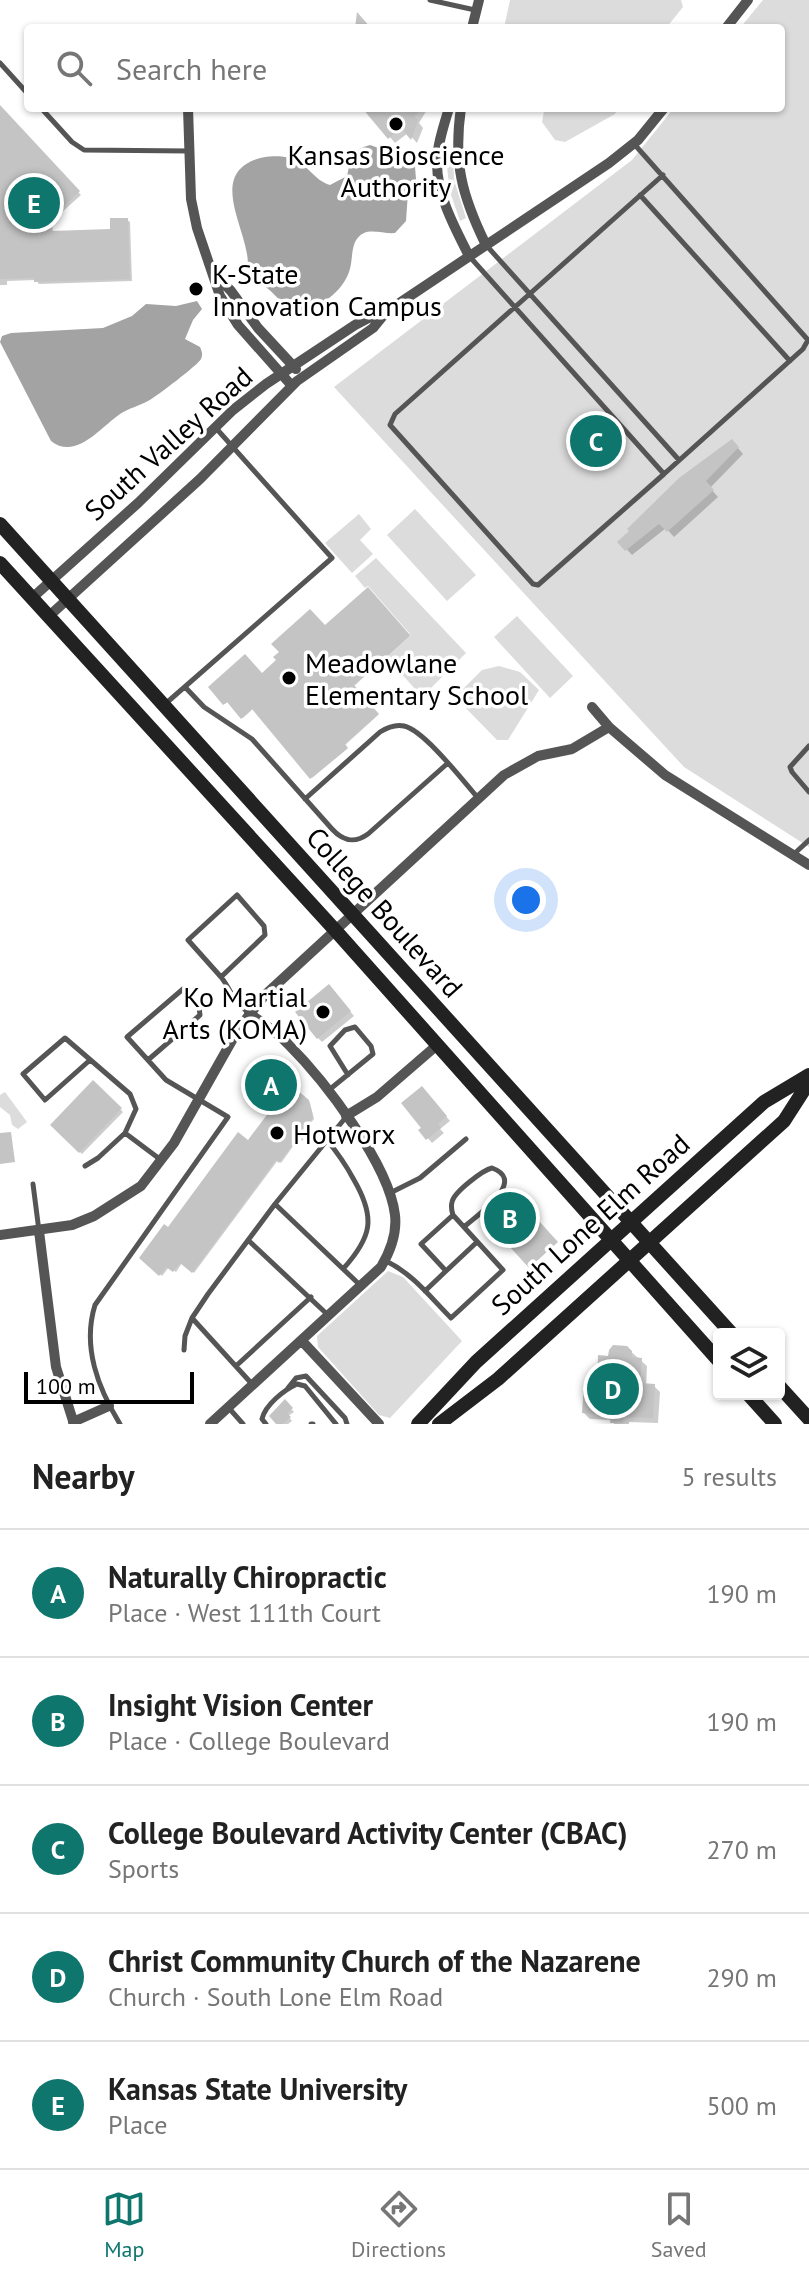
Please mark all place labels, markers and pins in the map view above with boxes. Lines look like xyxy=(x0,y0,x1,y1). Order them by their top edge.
marker: Kansas Bioscience Authority xyxy=(387,115,405,133)
place label: Kansas Bioscience Authority xyxy=(288,136,504,205)
pin: E xyxy=(8,173,60,233)
place label: K-State Innovation Campus xyxy=(212,255,442,324)
marker: K-State Innovation Campus xyxy=(187,280,205,298)
pin: C xyxy=(570,411,622,471)
place label: Meadowlane Elementary School xyxy=(305,644,528,713)
marker: Meadowlane Elementary School xyxy=(280,669,298,687)
place label: Ko Martial Arts (KOMA) xyxy=(162,978,307,1047)
marker: Ko Martial Arts (KOMA) xyxy=(314,1003,332,1021)
pin: A xyxy=(245,1055,297,1115)
place label: Hotworx xyxy=(293,1115,396,1152)
marker: Hotworx xyxy=(268,1124,286,1142)
pin: B xyxy=(484,1188,536,1248)
pin: D xyxy=(587,1359,639,1419)

